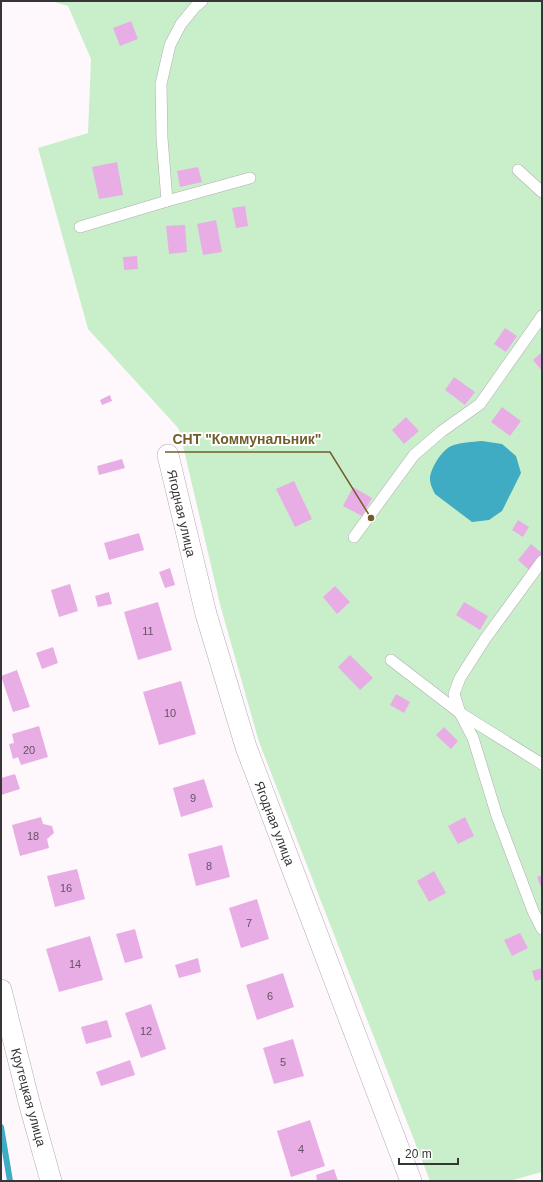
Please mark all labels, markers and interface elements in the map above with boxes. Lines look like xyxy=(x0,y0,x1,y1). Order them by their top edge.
callout: СНТ "Коммунальник" xyxy=(165,426,330,452)
text: СНТ "Коммунальник" xyxy=(173,431,321,447)
street label: Ягодная улица xyxy=(164,468,199,559)
house number: 11 xyxy=(142,625,154,637)
house number: 10 xyxy=(164,707,176,719)
house number: 20 xyxy=(23,744,35,756)
street label: Ягодная улица xyxy=(252,779,298,868)
house number: 9 xyxy=(190,792,196,804)
house number: 18 xyxy=(27,830,39,842)
house number: 8 xyxy=(206,860,212,872)
house number: 16 xyxy=(60,882,72,894)
house number: 7 xyxy=(246,917,252,929)
house number: 14 xyxy=(69,958,81,970)
house number: 6 xyxy=(267,990,273,1002)
house number: 12 xyxy=(140,1025,152,1037)
street label: Крутецкая улица xyxy=(8,1046,49,1149)
house number: 5 xyxy=(280,1056,286,1068)
scale bar xyxy=(399,1140,458,1166)
house number: 4 xyxy=(298,1143,304,1155)
text: 20 m xyxy=(405,1147,432,1161)

